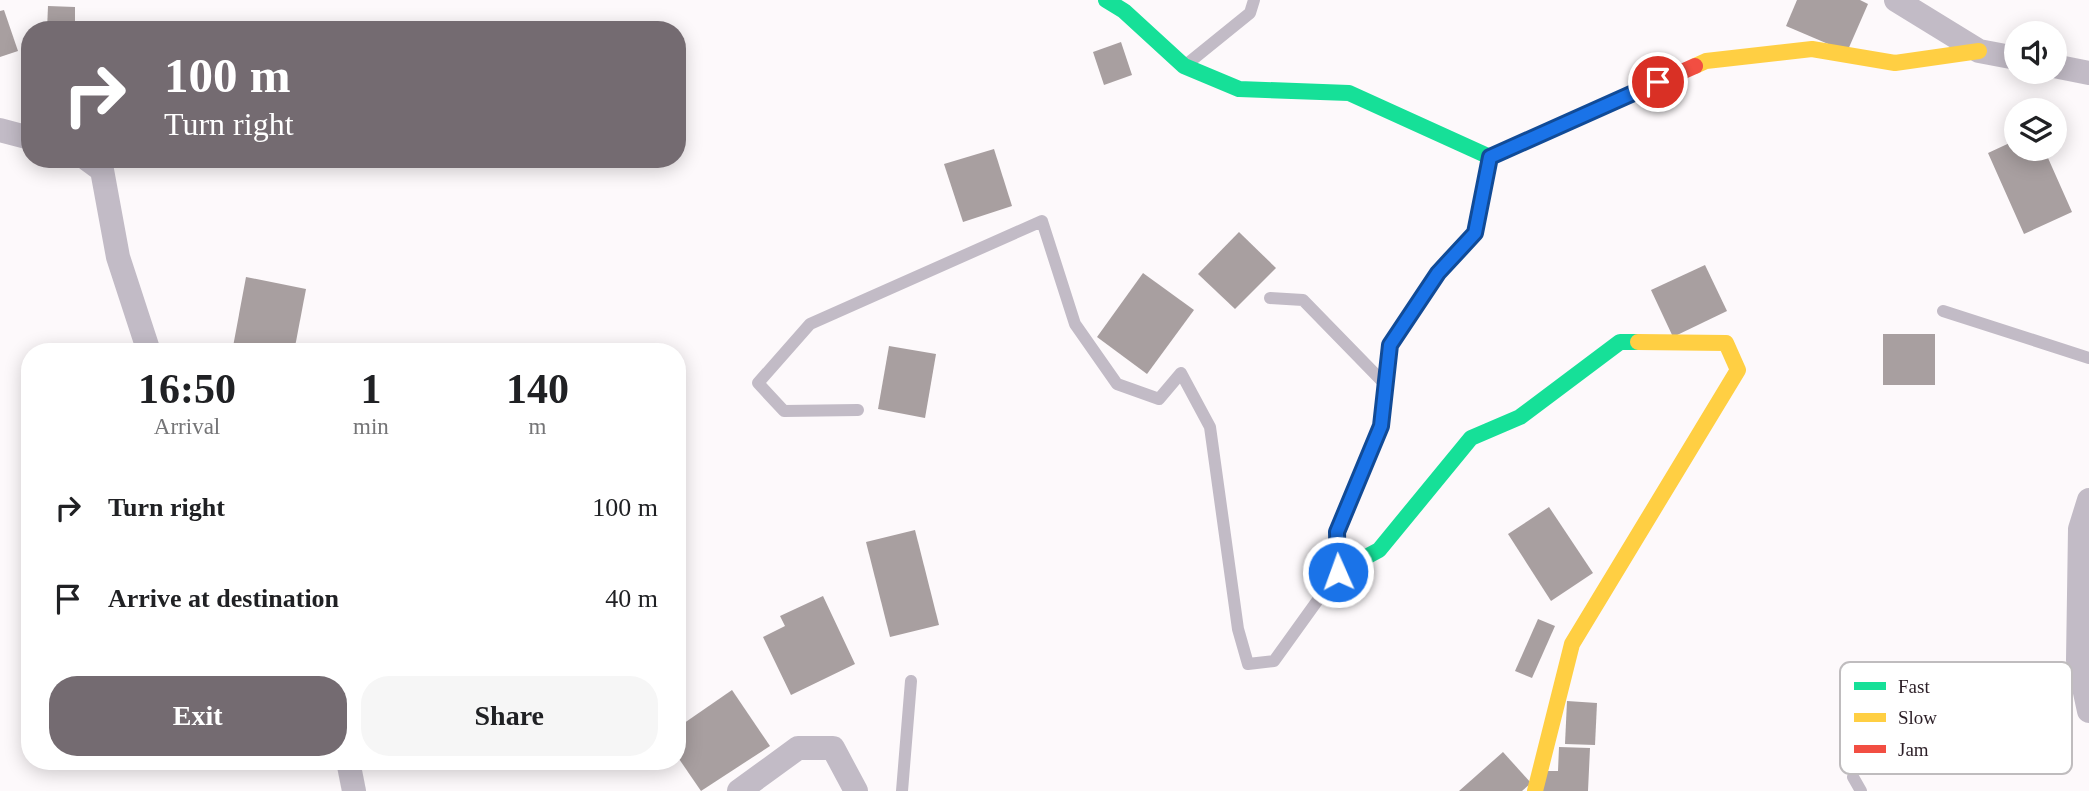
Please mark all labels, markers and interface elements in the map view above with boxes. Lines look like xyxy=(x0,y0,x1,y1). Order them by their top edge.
map controls xyxy=(2004,21,2067,161)
button: sound xyxy=(2004,21,2067,84)
text: 100 m xyxy=(164,48,291,103)
icon: right xyxy=(49,49,140,140)
pin xyxy=(1628,52,1688,112)
icon: arrive xyxy=(1639,63,1677,101)
button: layers xyxy=(2004,98,2067,161)
text: Turn right xyxy=(164,106,294,142)
text: 16:50 xyxy=(138,366,236,412)
text: 1 xyxy=(360,366,381,412)
text: 140 xyxy=(506,366,569,412)
text: Arrival xyxy=(154,414,220,439)
text: min xyxy=(353,414,389,439)
text: m xyxy=(528,414,546,439)
icon: right xyxy=(49,489,87,527)
text: Turn right xyxy=(108,493,225,522)
text: 100 m xyxy=(592,493,658,522)
position arrow xyxy=(1301,535,1375,609)
icon: arrive xyxy=(49,580,87,618)
text: Arrive at destination xyxy=(108,584,339,613)
text: 40 m xyxy=(605,584,658,613)
legend xyxy=(1840,662,2072,774)
button: Exit xyxy=(49,676,347,756)
button: Share xyxy=(361,676,658,756)
text: Fast xyxy=(1898,676,1930,697)
text: Slow xyxy=(1898,707,1937,728)
text: Jam xyxy=(1898,739,1929,760)

